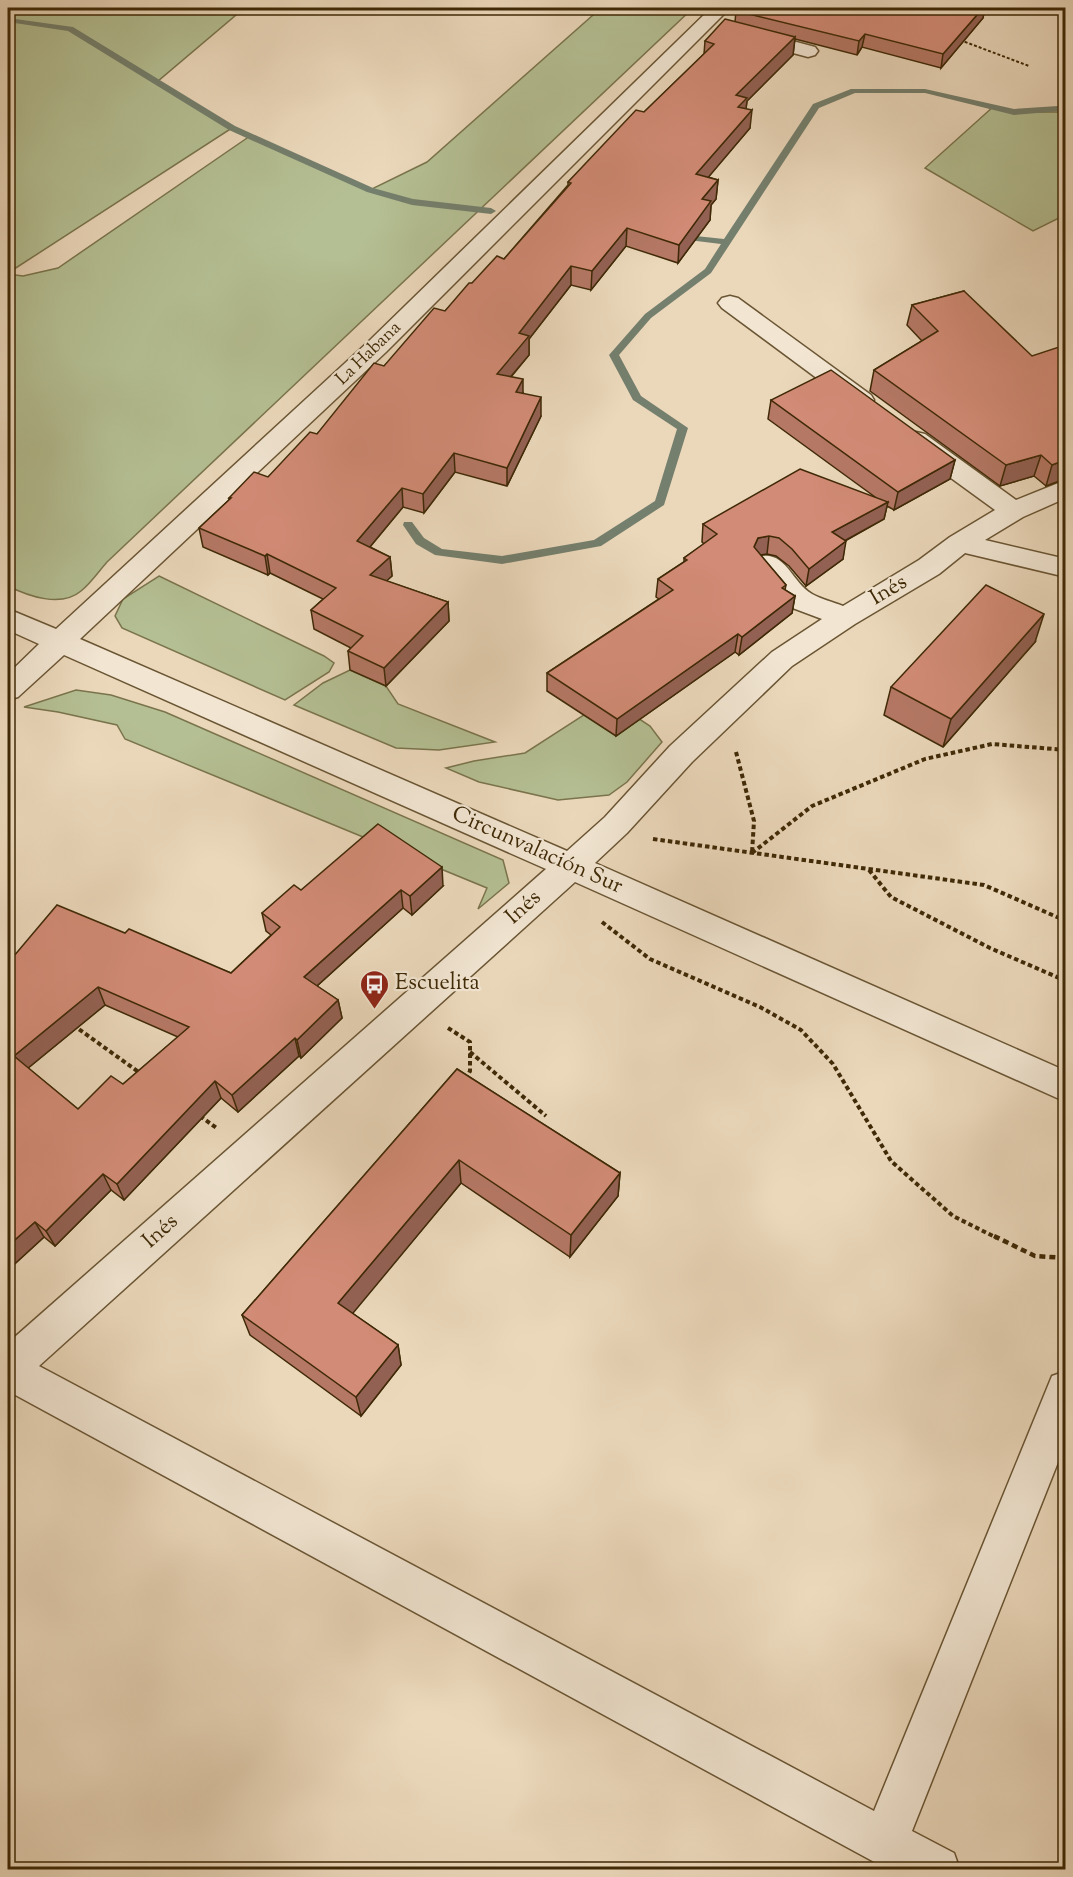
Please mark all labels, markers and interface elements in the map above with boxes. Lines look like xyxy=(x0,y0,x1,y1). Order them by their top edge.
street label: La Habana xyxy=(330,316,408,392)
street label: Inés xyxy=(864,567,914,615)
street label: Circunvalación Sur xyxy=(446,799,628,903)
street label: Inés xyxy=(499,883,549,933)
bus stop icon: Escuelita xyxy=(358,968,390,1010)
place label: Escuelita xyxy=(395,968,480,1000)
street label: Inés xyxy=(136,1207,186,1257)

